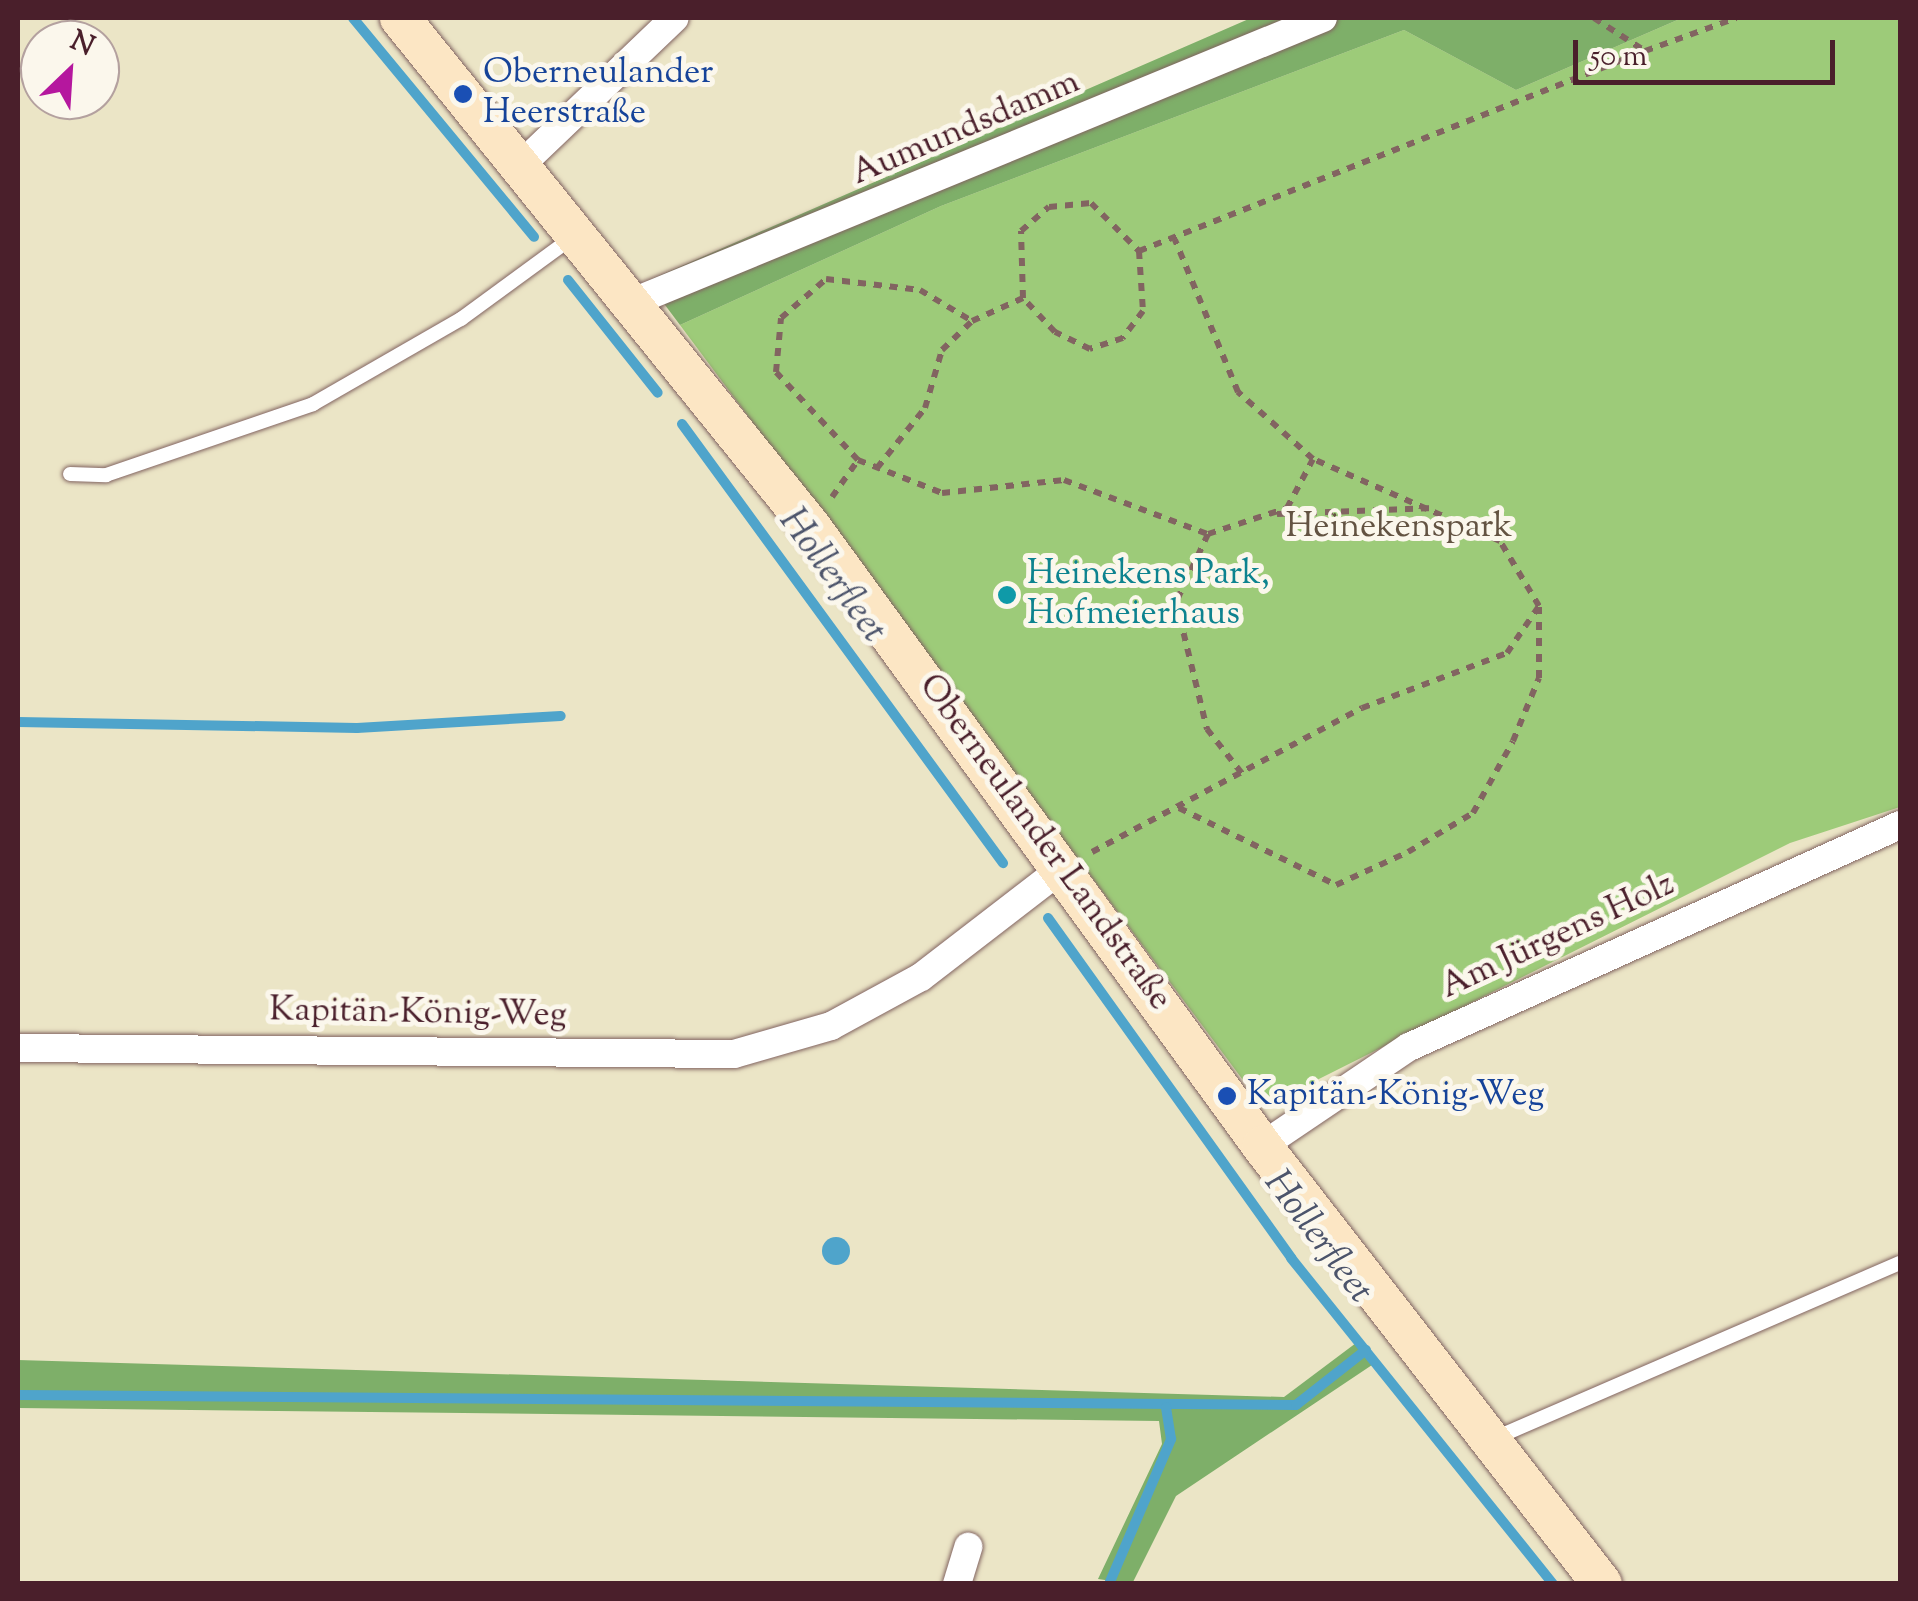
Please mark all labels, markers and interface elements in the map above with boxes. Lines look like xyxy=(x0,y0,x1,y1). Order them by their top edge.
north arrow xyxy=(20,20,120,120)
scale bar xyxy=(1578,20,1840,82)
text: N xyxy=(63,22,100,67)
text: 50 m xyxy=(1590,36,1647,79)
place label: Oberneulander Heerstraße xyxy=(483,53,713,135)
street label: Aumundsdamm xyxy=(846,62,1086,196)
marker: Oberneulander Heerstraße xyxy=(452,83,474,105)
water label: Hollerfleet xyxy=(767,501,895,653)
park label: Heinekenspark xyxy=(1286,507,1512,549)
place label: Heinekens Park, Hofmeierhaus xyxy=(1027,554,1270,636)
marker: Heinekens Park, Hofmeierhaus xyxy=(996,584,1018,606)
street label: Oberneulander Landstraße xyxy=(908,667,1180,1019)
street label: Am Jürgens Holz xyxy=(1434,865,1682,1009)
street label: Kapitän-König-Weg xyxy=(269,990,567,1038)
place label: Kapitän-König-Weg xyxy=(1247,1075,1545,1117)
marker: Kapitän-König-Weg xyxy=(1216,1085,1238,1107)
water label: Hollerfleet xyxy=(1252,1163,1382,1313)

